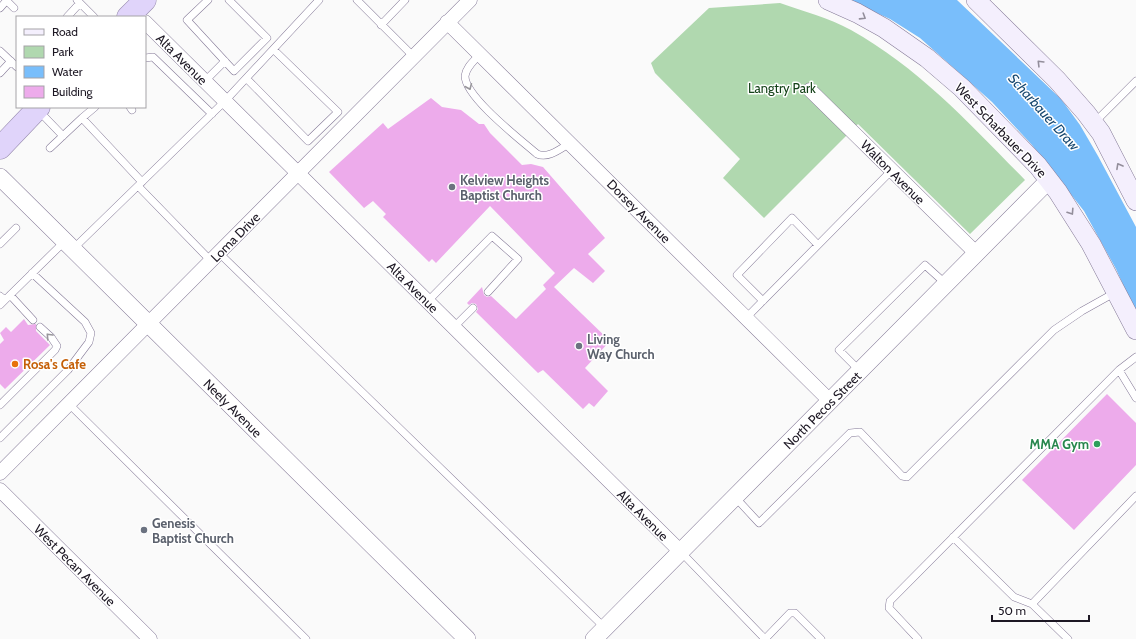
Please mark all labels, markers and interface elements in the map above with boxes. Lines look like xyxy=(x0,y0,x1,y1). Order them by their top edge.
one-way arrow xyxy=(859,12,866,19)
legend xyxy=(16,16,146,108)
text: Road xyxy=(52,24,78,39)
street label: Alta Avenue xyxy=(153,30,211,88)
text: Park xyxy=(52,44,74,59)
one-way arrow xyxy=(1037,60,1045,68)
text: Water xyxy=(52,64,83,79)
water label: Scharbauer Draw xyxy=(1005,70,1084,155)
street label: West Scharbauer Drive xyxy=(952,79,1050,181)
park label: Langtry Park xyxy=(748,80,816,96)
one-way arrow xyxy=(464,83,472,90)
text: Building xyxy=(52,84,94,99)
street label: Walton Avenue xyxy=(858,137,929,208)
one-way arrow xyxy=(1116,162,1124,170)
place label: Kelview Heights Baptist Church xyxy=(460,172,550,203)
street label: Dorsey Avenue xyxy=(604,176,674,246)
marker: Kelview Heights Baptist Church xyxy=(447,182,457,192)
one-way arrow xyxy=(1066,208,1074,215)
street label: Loma Drive xyxy=(207,209,263,265)
street label: Alta Avenue xyxy=(384,258,442,316)
place label: Living Way Church xyxy=(587,331,655,362)
one-way arrow xyxy=(46,333,54,341)
marker: Living Way Church xyxy=(574,341,584,351)
place label: Rosa's Cafe xyxy=(23,356,86,372)
marker: Rosa's Cafe xyxy=(10,359,20,369)
street label: North Pecos Street xyxy=(780,367,865,452)
street label: Neely Avenue xyxy=(200,375,266,441)
place label: MMA Gym xyxy=(1030,436,1089,452)
marker: MMA Gym xyxy=(1092,439,1102,449)
street label: Alta Avenue xyxy=(614,486,672,544)
place label: Genesis Baptist Church xyxy=(152,515,234,546)
street label: West Pecan Avenue xyxy=(31,521,119,609)
marker: Genesis Baptist Church xyxy=(139,525,149,535)
scale bar xyxy=(992,597,1089,623)
text: 50 m xyxy=(998,603,1026,618)

